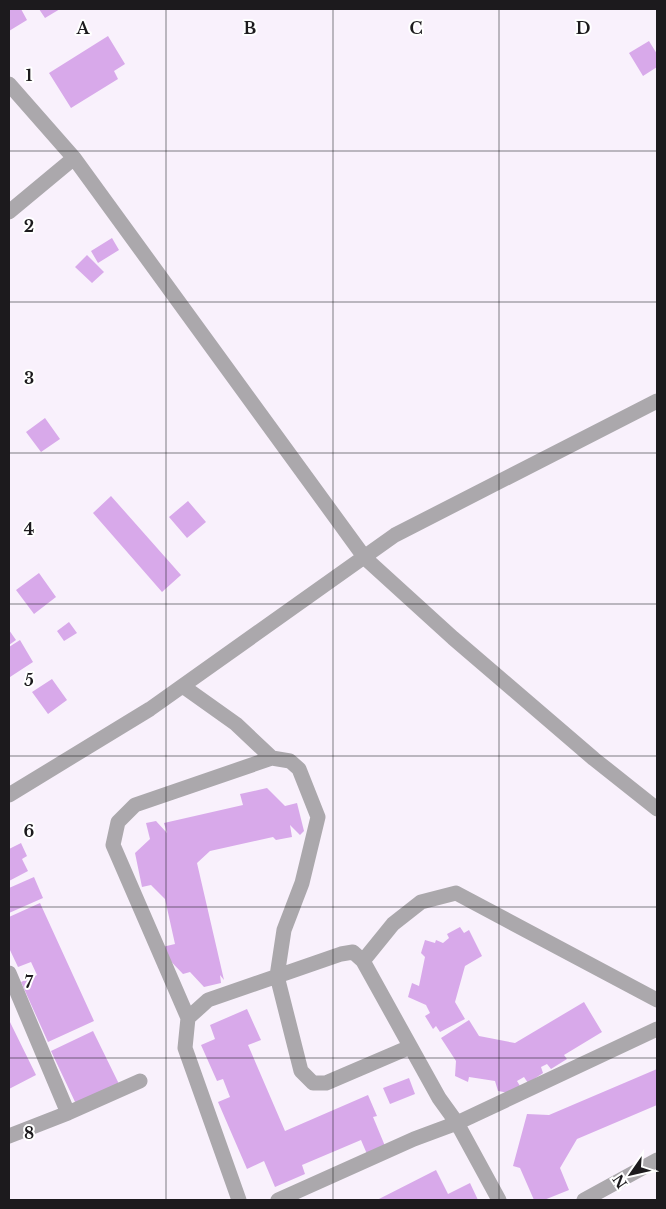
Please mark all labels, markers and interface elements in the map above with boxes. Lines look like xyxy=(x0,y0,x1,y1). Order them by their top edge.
text: A xyxy=(76,18,91,38)
text: B xyxy=(244,18,257,38)
text: C xyxy=(409,18,423,38)
text: D xyxy=(576,18,590,38)
text: 1 xyxy=(26,65,33,85)
text: 2 xyxy=(24,216,34,236)
text: 3 xyxy=(24,368,34,388)
text: 4 xyxy=(24,519,34,539)
text: 5 xyxy=(24,670,34,690)
text: 6 xyxy=(24,821,35,841)
text: 7 xyxy=(25,972,34,992)
text: 8 xyxy=(24,1123,34,1143)
north arrow xyxy=(606,1149,656,1199)
text: N xyxy=(609,1171,631,1192)

